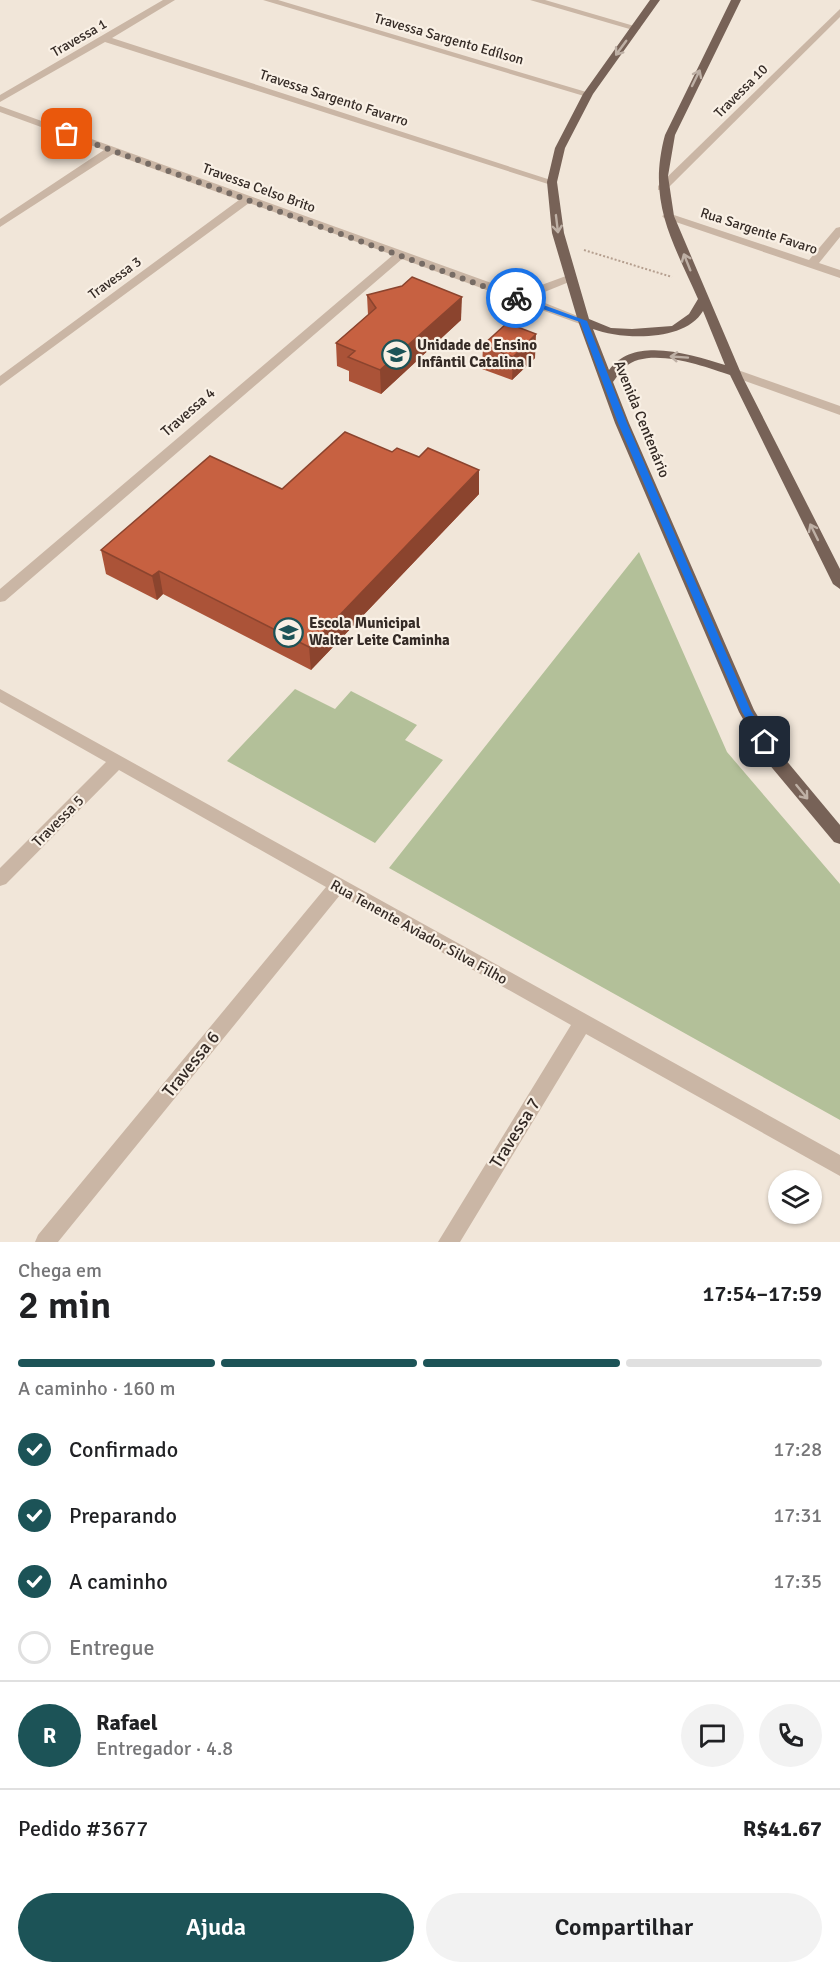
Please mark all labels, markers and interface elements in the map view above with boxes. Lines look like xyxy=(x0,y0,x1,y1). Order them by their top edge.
street label: Travessa Sargento Edílson xyxy=(372,9,526,69)
street label: Travessa 1 xyxy=(48,15,110,61)
one-way arrow xyxy=(615,39,627,56)
street label: Travessa 10 xyxy=(711,61,771,121)
street label: Travessa Sargento Favarro xyxy=(258,66,410,130)
one-way arrow xyxy=(691,70,703,88)
pin xyxy=(41,108,92,159)
icon: bag xyxy=(50,117,83,150)
street label: Travessa Celso Brito xyxy=(200,160,318,216)
street label: Rua Sargente Favaro xyxy=(698,204,820,258)
one-way arrow xyxy=(551,214,562,234)
street label: Travessa 3 xyxy=(85,253,145,303)
one-way arrow xyxy=(681,253,692,272)
courier xyxy=(486,268,546,328)
icon: bike xyxy=(500,282,533,315)
place label: Unidade de Ensino Infântil Catalina I xyxy=(417,336,537,371)
school or university icon: Unidade de Ensino Infântil Catalina I xyxy=(380,338,412,370)
one-way arrow xyxy=(670,352,690,363)
street label: Avenida Centenário xyxy=(610,358,674,480)
street label: Travessa 4 xyxy=(157,384,219,440)
one-way arrow xyxy=(808,524,820,541)
place label: Escola Municipal Walter Leite Caminha xyxy=(309,614,450,649)
school or university icon: Escola Municipal Walter Leite Caminha xyxy=(272,616,304,648)
pin xyxy=(739,716,790,767)
icon: home xyxy=(748,725,781,758)
one-way arrow xyxy=(795,783,808,799)
street label: Travessa 5 xyxy=(28,791,88,851)
street label: Rua Tenente Aviador Silva Filho xyxy=(327,876,511,988)
street label: Travessa 6 xyxy=(158,1026,224,1102)
street label: Travessa 7 xyxy=(485,1094,545,1172)
map controls xyxy=(768,1170,822,1224)
button: layers xyxy=(768,1170,822,1224)
text: Chega em xyxy=(18,1258,102,1283)
text: 17:54–17:59 xyxy=(703,1280,822,1307)
text: 2 min xyxy=(18,1281,111,1329)
text: A caminho · 160 m xyxy=(18,1376,175,1401)
icon: check xyxy=(18,1433,51,1466)
text: Confirmado xyxy=(69,1436,178,1463)
text: 17:28 xyxy=(773,1437,822,1462)
icon: check xyxy=(18,1499,51,1532)
text: Preparando xyxy=(69,1502,177,1529)
text: 17:31 xyxy=(773,1503,822,1528)
icon: check xyxy=(18,1565,51,1598)
text: A caminho xyxy=(69,1568,168,1595)
text: 17:35 xyxy=(773,1569,822,1594)
text: Entregue xyxy=(69,1634,154,1661)
button: chat xyxy=(681,1704,744,1767)
button: phone xyxy=(759,1704,822,1767)
text: Rafael xyxy=(96,1709,158,1736)
text: R xyxy=(43,1722,56,1749)
text: Entregador · 4.8 xyxy=(96,1736,233,1761)
text: Pedido #3677 xyxy=(18,1815,148,1842)
text: R$41.67 xyxy=(743,1815,822,1842)
button: Ajuda xyxy=(18,1893,414,1962)
button: Compartilhar xyxy=(426,1893,822,1962)

